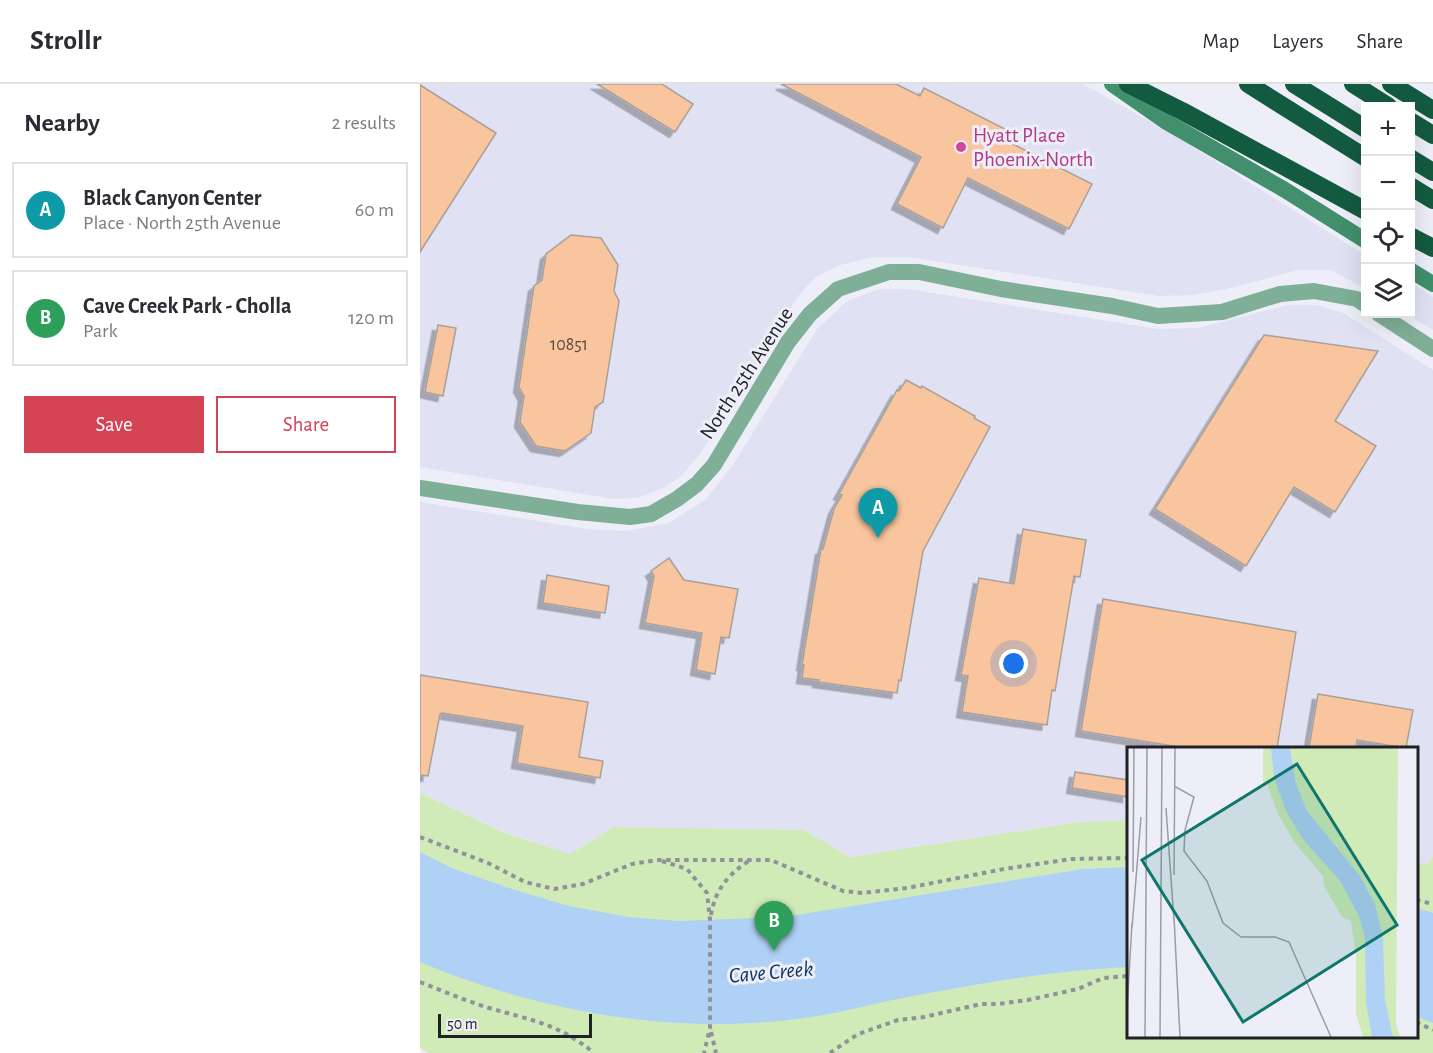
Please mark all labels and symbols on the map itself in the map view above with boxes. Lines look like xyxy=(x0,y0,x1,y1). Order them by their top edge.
place label: Hyatt Place Phoenix-North xyxy=(973,125,1094,170)
marker: Hyatt Place Phoenix-North xyxy=(954,140,968,154)
street label: North 25th Avenue xyxy=(696,304,797,443)
house number: 10851 xyxy=(550,336,588,354)
pin: A xyxy=(858,488,898,538)
your location xyxy=(999,649,1028,678)
inset map xyxy=(1127,747,1418,1038)
pin: B xyxy=(754,902,794,951)
water label: Cave Creek xyxy=(728,957,814,987)
scale bar xyxy=(438,1011,592,1038)

